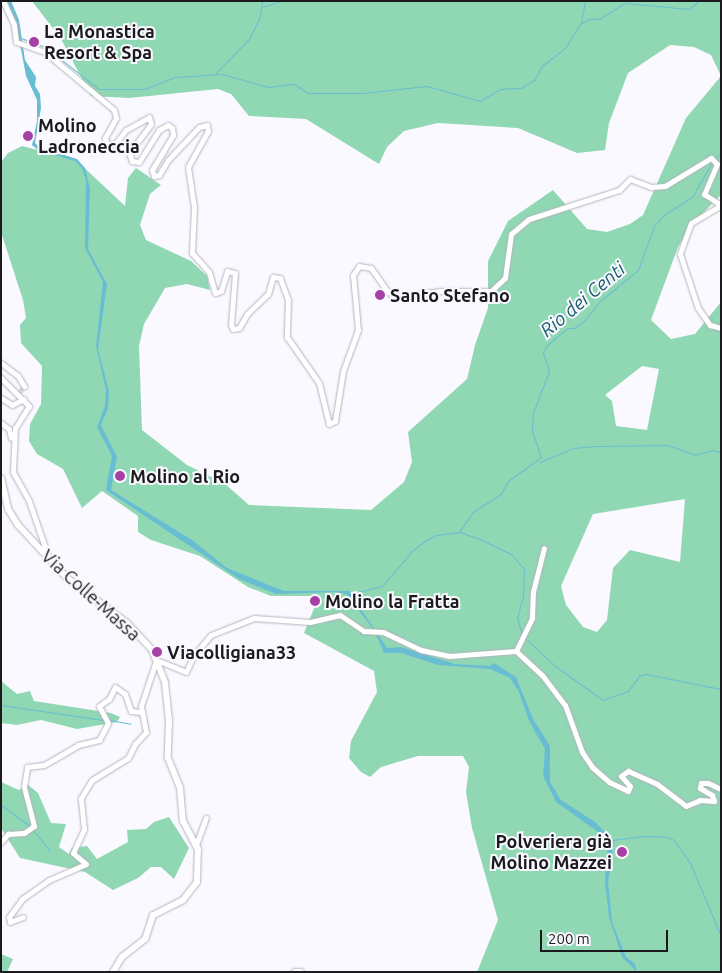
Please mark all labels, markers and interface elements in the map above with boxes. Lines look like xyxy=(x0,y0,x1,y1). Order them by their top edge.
place label: La Monastica Resort & Spa xyxy=(44,21,155,64)
marker: La Monastica Resort & Spa xyxy=(28,36,40,48)
place label: Molino Ladroneccia xyxy=(38,115,140,158)
marker: Molino Ladroneccia xyxy=(22,130,34,142)
water label: Rio dei Centi xyxy=(536,258,630,342)
place label: Santo Stefano xyxy=(390,284,510,306)
marker: Santo Stefano xyxy=(374,289,386,301)
place label: Molino al Rio xyxy=(130,465,240,487)
marker: Molino al Rio xyxy=(114,470,126,482)
street label: Via Colle-Massa xyxy=(37,545,145,645)
place label: Molino la Fratta xyxy=(325,590,459,612)
marker: Molino la Fratta xyxy=(309,595,321,607)
place label: Viacolligiana33 xyxy=(167,641,296,663)
marker: Viacolligiana33 xyxy=(151,646,163,658)
place label: Polveriera già Molino Mazzei xyxy=(490,831,612,874)
marker: Polveriera già Molino Mazzei xyxy=(616,846,628,858)
scale bar xyxy=(542,920,670,952)
text: 200 m xyxy=(548,930,590,947)

